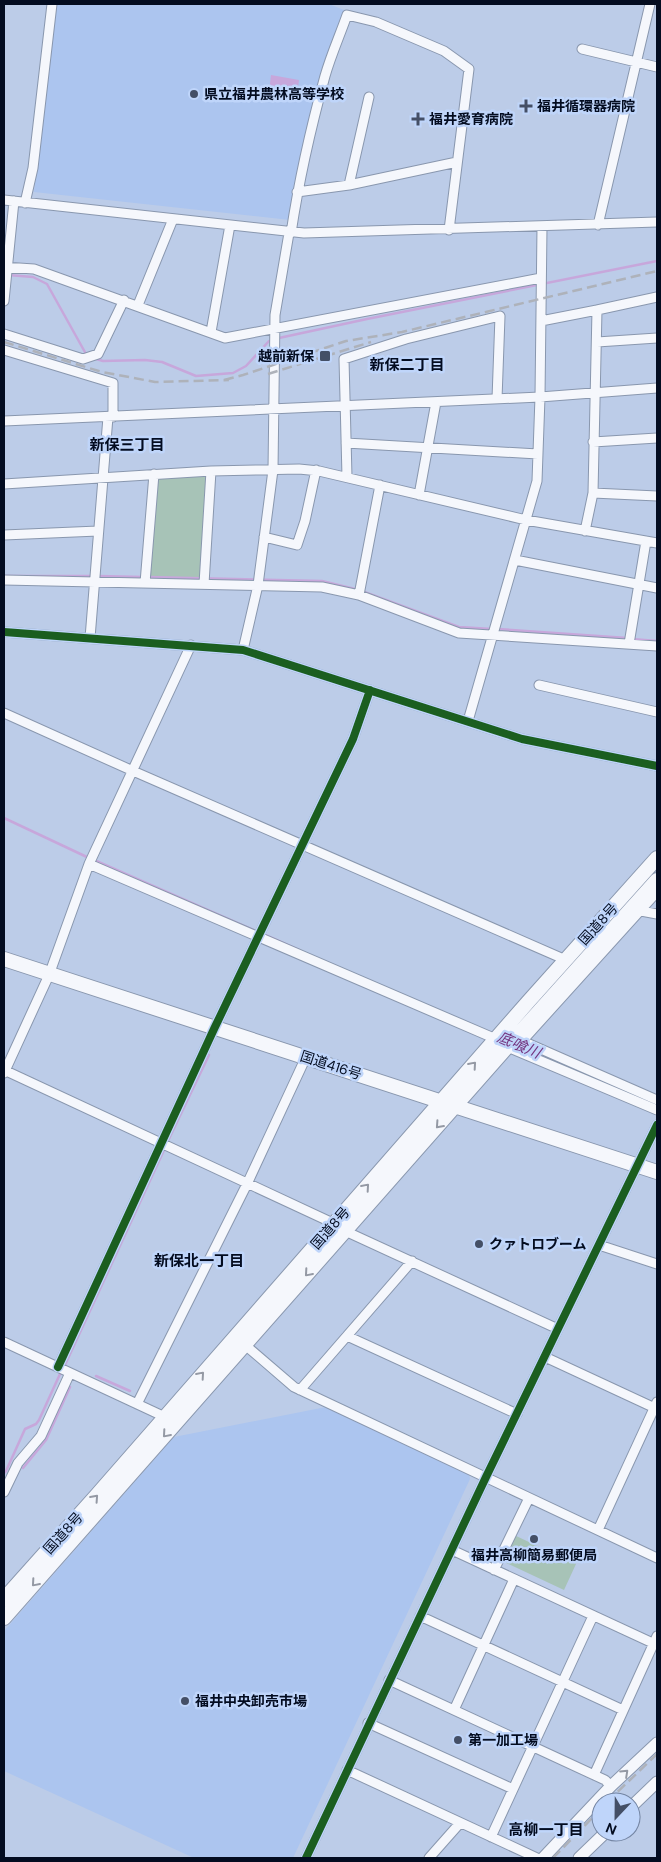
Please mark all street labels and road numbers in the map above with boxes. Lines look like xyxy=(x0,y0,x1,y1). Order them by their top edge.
street label: 国道8号 xyxy=(574,899,622,949)
street label: 国道416号 xyxy=(298,1047,364,1083)
street label: 国道8号 xyxy=(307,1203,353,1253)
street label: 国道8号 xyxy=(39,1508,87,1558)

